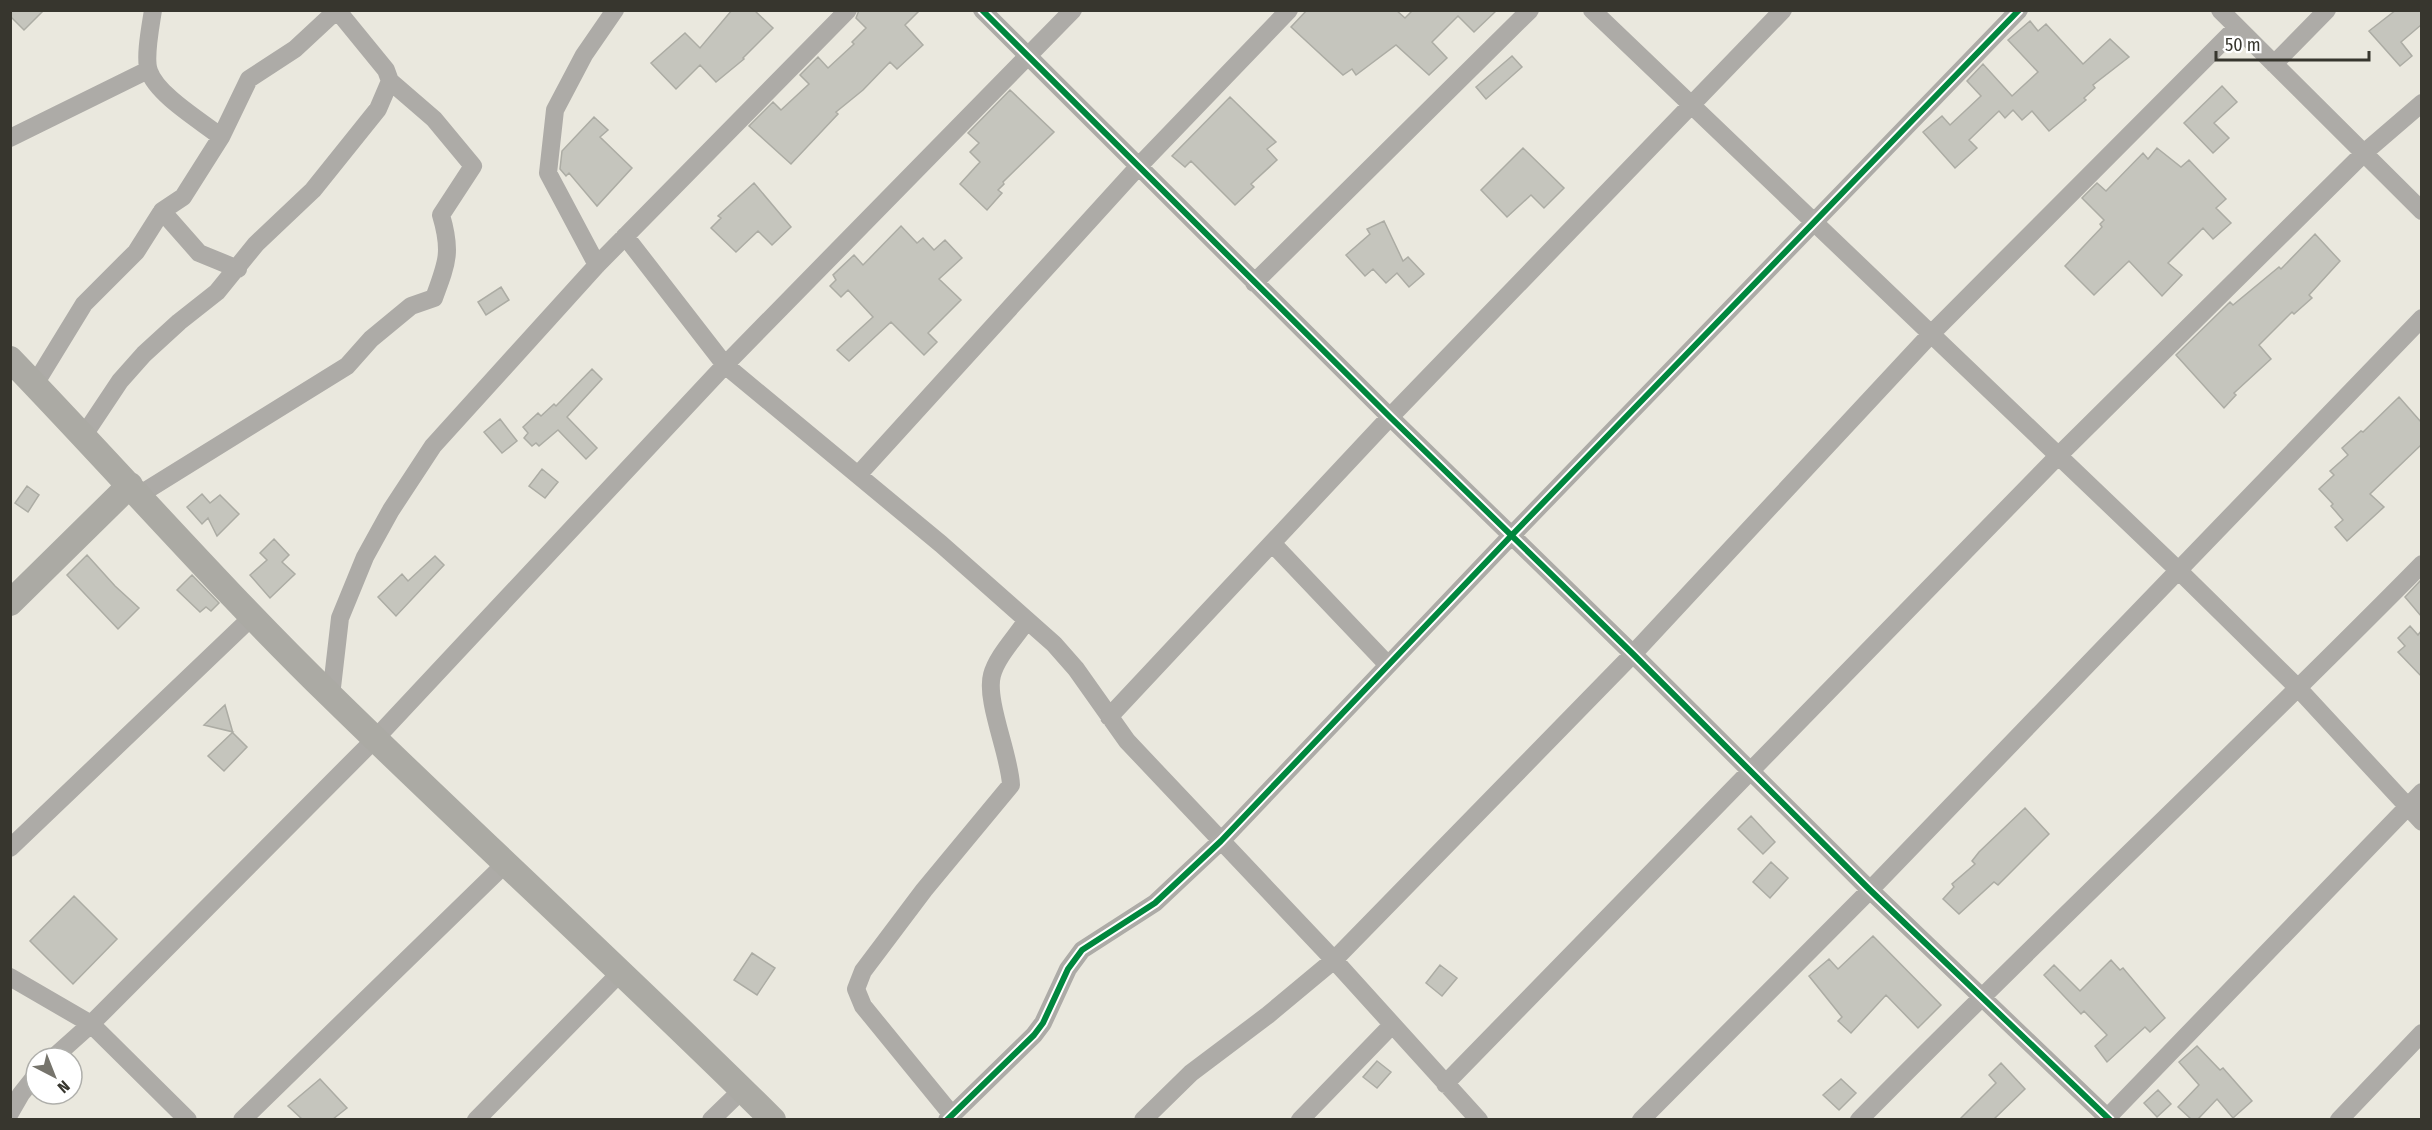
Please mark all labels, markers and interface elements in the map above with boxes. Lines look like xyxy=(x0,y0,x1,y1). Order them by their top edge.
scale bar xyxy=(2216,24,2369,62)
text: 50 m xyxy=(2225,34,2261,56)
north arrow xyxy=(24,1046,84,1106)
text: N xyxy=(54,1077,74,1097)

